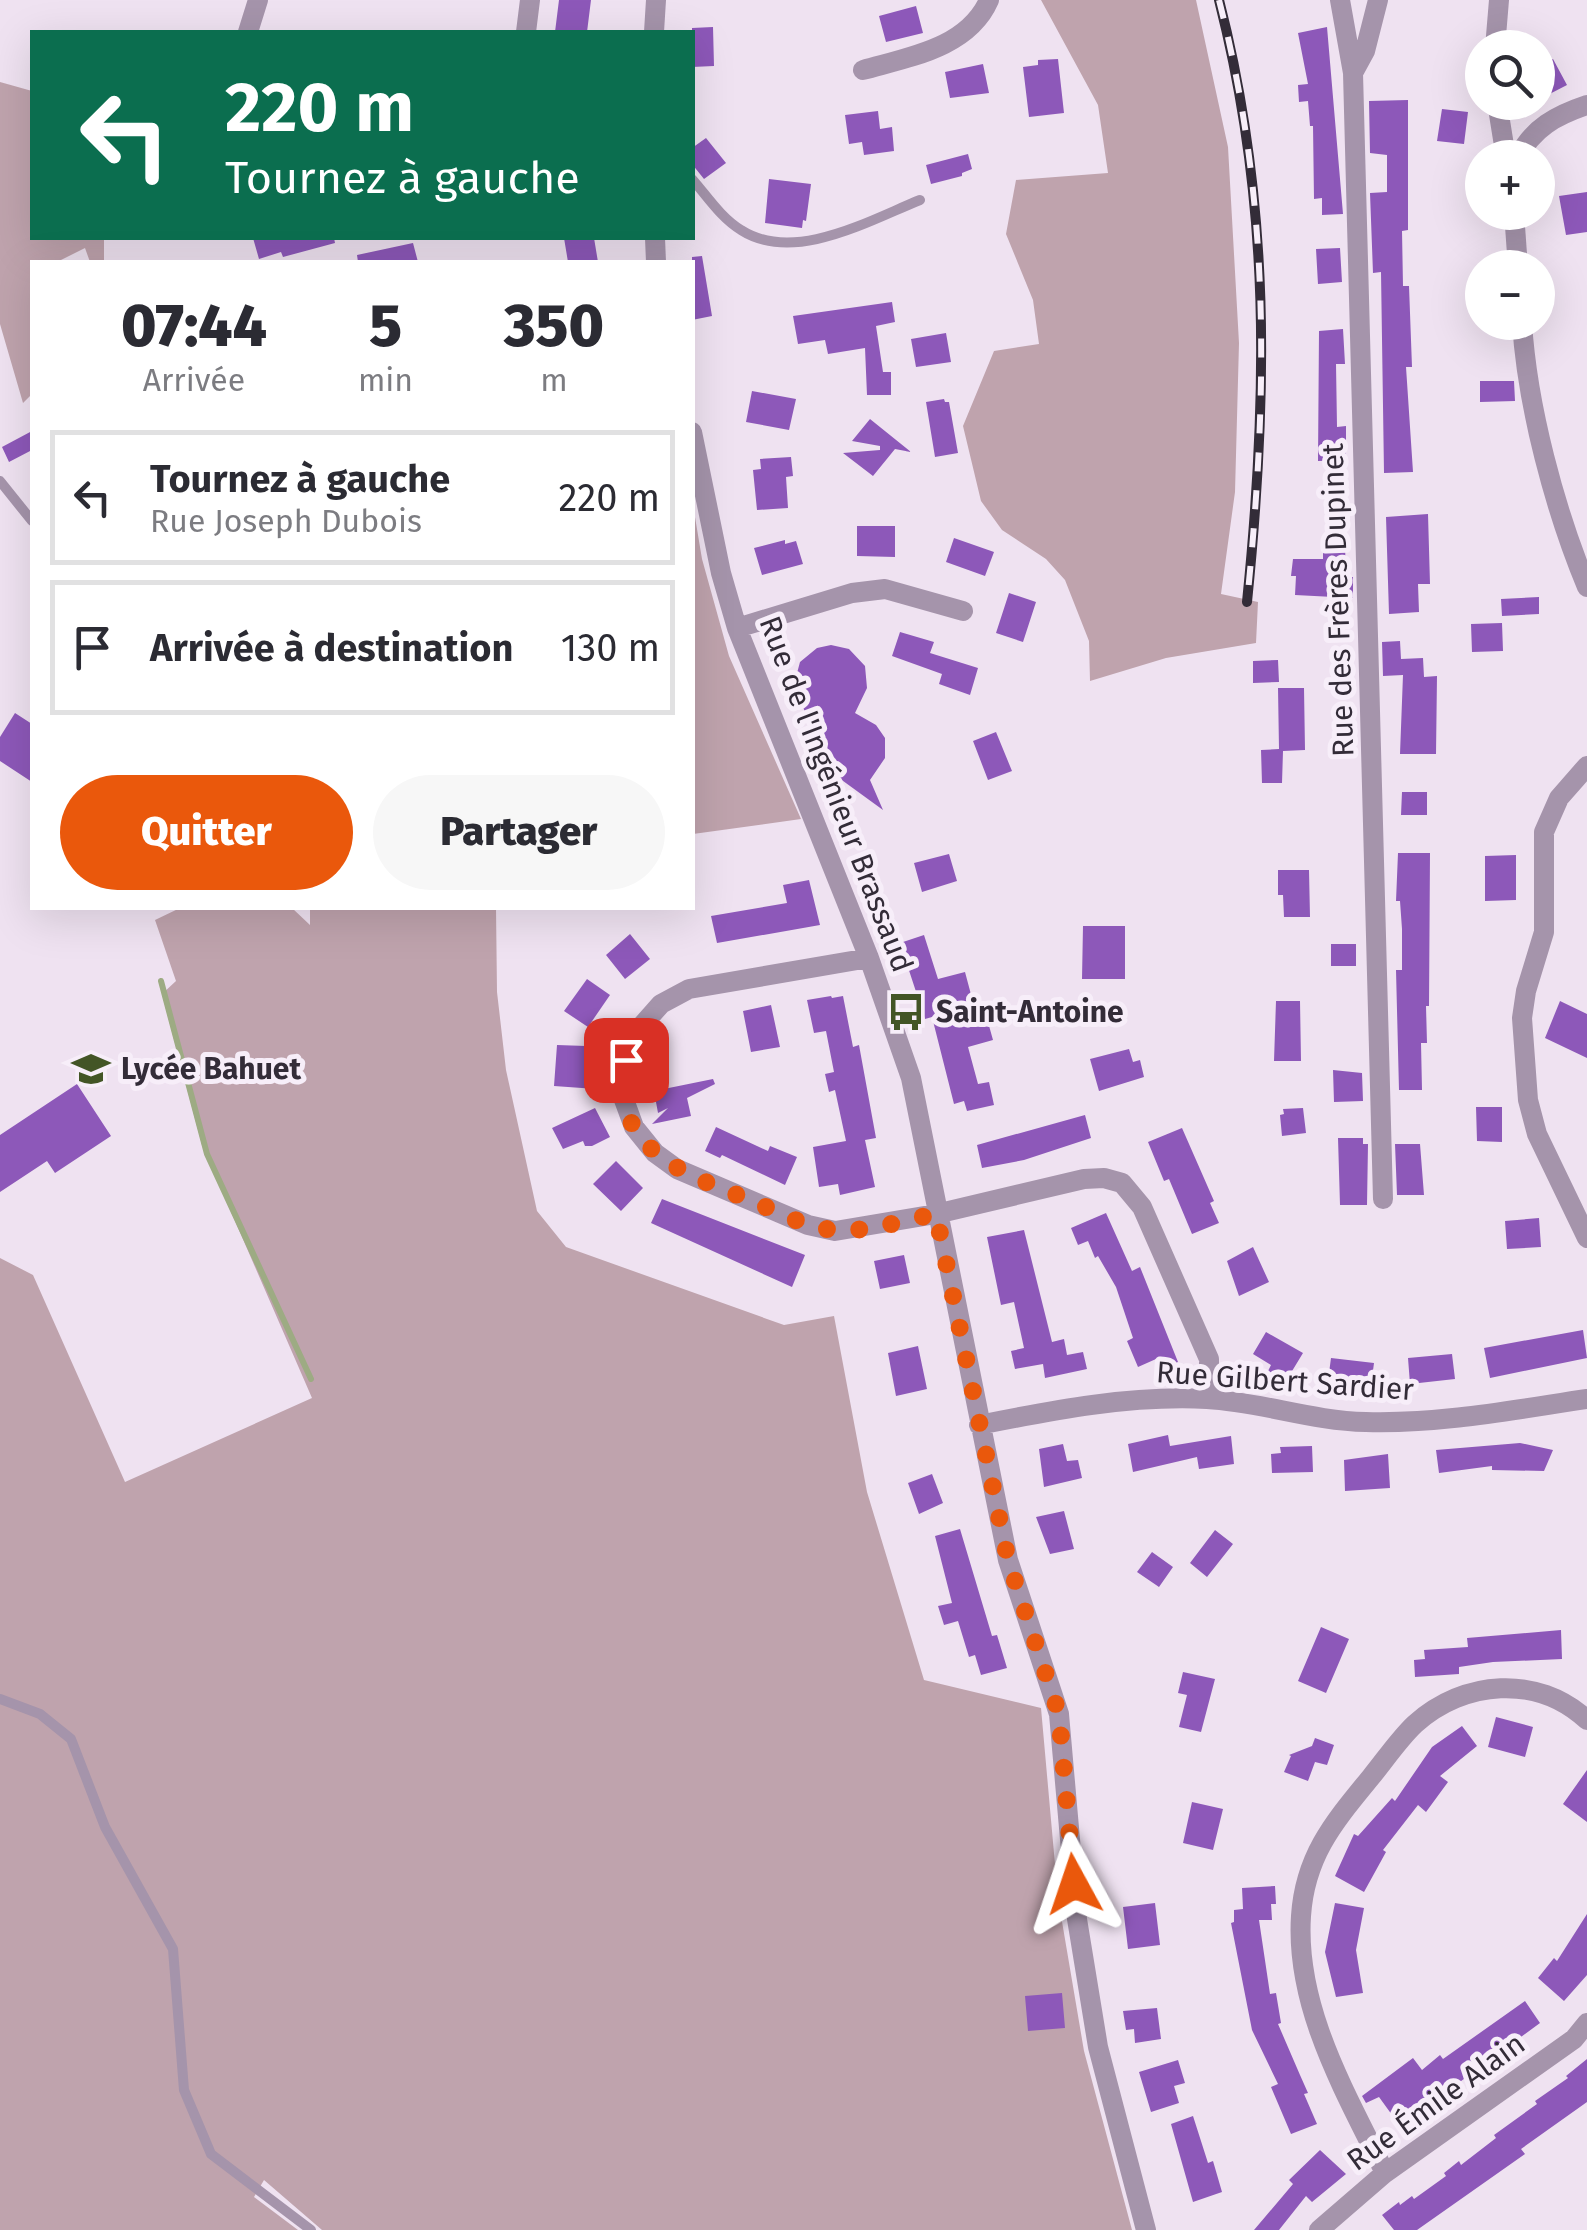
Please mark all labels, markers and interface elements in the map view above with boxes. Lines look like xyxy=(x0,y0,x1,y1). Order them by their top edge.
map controls xyxy=(1465,30,1555,340)
button: search xyxy=(1465,30,1555,120)
text: 220 m xyxy=(225,66,414,150)
icon: left xyxy=(60,70,190,200)
button: + xyxy=(1465,140,1555,230)
text: Tournez à gauche xyxy=(225,151,580,205)
button: − xyxy=(1465,250,1555,340)
text: 07:44 xyxy=(121,290,267,362)
text: 5 xyxy=(369,290,402,362)
text: 350 xyxy=(504,290,604,362)
text: Arrivée xyxy=(143,361,245,399)
text: min xyxy=(358,361,413,399)
text: m xyxy=(540,361,568,399)
street label: Rue des Frères Dupinet xyxy=(1315,442,1361,757)
text: Tournez à gauche xyxy=(150,456,450,502)
icon: left xyxy=(65,470,120,525)
text: 220 m xyxy=(559,475,660,521)
text: Rue Joseph Dubois xyxy=(150,502,422,540)
street label: Rue de l'Ingénieur Brassaud xyxy=(751,611,921,977)
icon: arrive xyxy=(65,620,120,675)
text: Arrivée à destination xyxy=(150,625,513,671)
text: 130 m xyxy=(561,625,660,671)
button: Quitter xyxy=(60,775,353,890)
button: Partager xyxy=(373,775,665,890)
bus stop icon: Saint-Antoine xyxy=(885,991,927,1033)
place label: Saint-Antoine xyxy=(936,994,1124,1030)
pin xyxy=(584,1018,669,1103)
icon: arrive xyxy=(599,1033,654,1088)
school or university icon: Lycée Bahuet xyxy=(70,1048,112,1090)
place label: Lycée Bahuet xyxy=(121,1051,301,1087)
street label: Rue Gilbert Sardier xyxy=(1155,1354,1416,1408)
position arrow xyxy=(1022,1832,1126,1936)
street label: Rue Émile Alain xyxy=(1340,2025,1532,2179)

